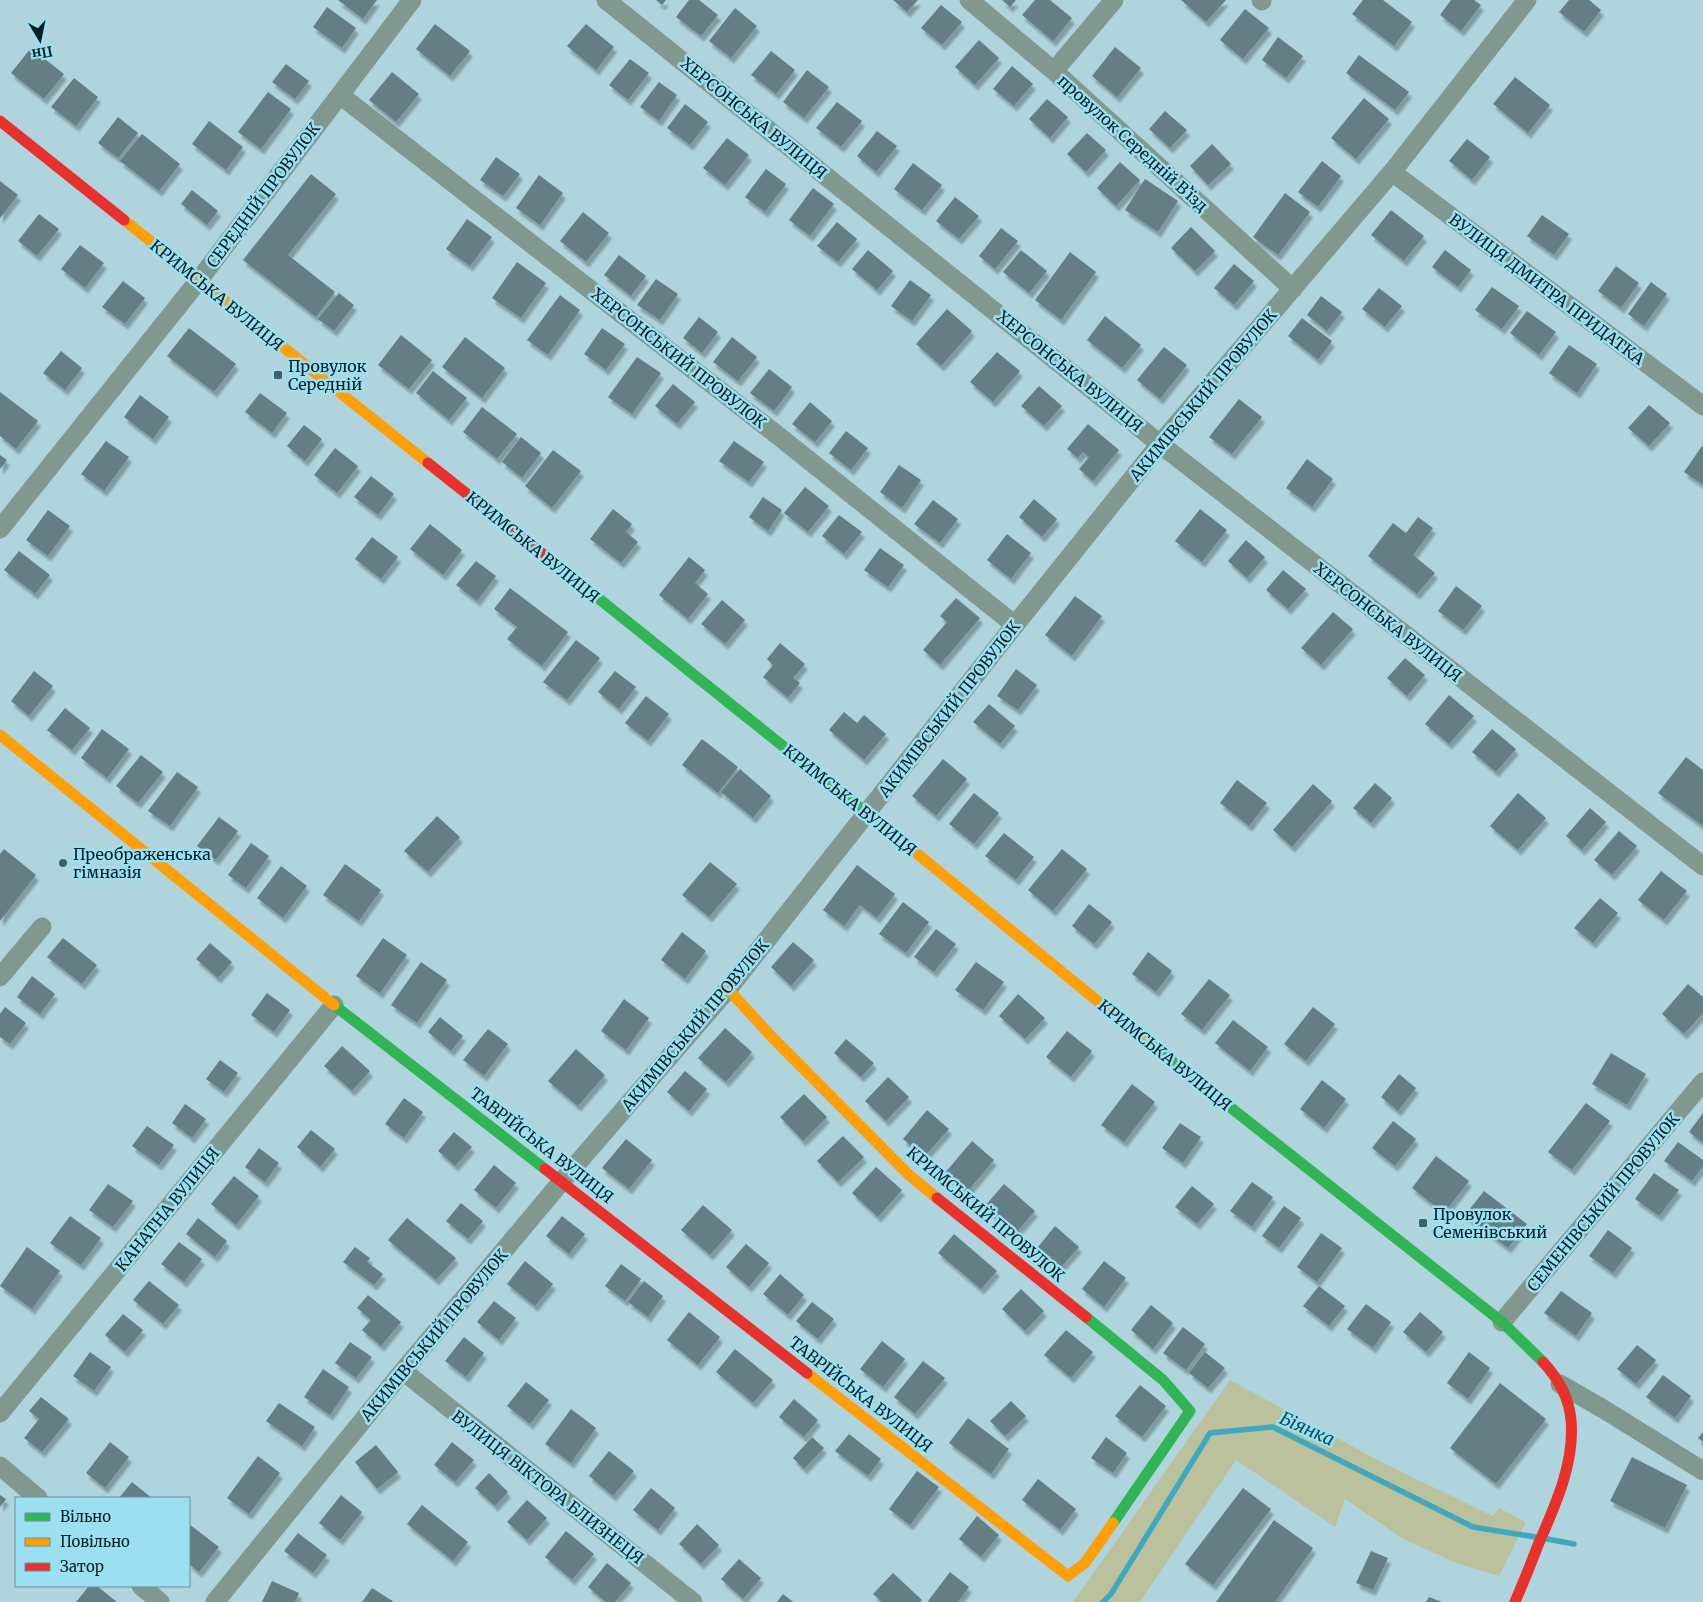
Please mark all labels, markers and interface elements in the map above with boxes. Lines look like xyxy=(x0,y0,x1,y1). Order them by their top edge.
north arrow xyxy=(15,15,65,65)
text: Пн xyxy=(30,42,54,64)
street label: ХЕРСОНСЬКА ВУЛИЦЯ xyxy=(677,53,831,183)
street label: провулок Середній Вʼїзд xyxy=(1054,70,1212,216)
street label: СЕРЕДНІЙ ПРОВУЛОК xyxy=(202,118,324,271)
street label: ВУЛИЦЯ ДМИТРА ПРИДАТКА xyxy=(1445,209,1649,370)
street label: КРИМСЬКА ВУЛИЦЯ xyxy=(146,235,288,355)
street label: ХЕРСОНСЬКИЙ ПРОВУЛОК xyxy=(588,284,771,433)
street label: АКИМІВСЬКИЙ ПРОВУЛОК xyxy=(1124,304,1281,486)
street label: ХЕРСОНСЬКА ВУЛИЦЯ xyxy=(993,306,1147,436)
place label: Провулок Середній xyxy=(288,356,367,394)
marker: Провулок Середній xyxy=(272,369,284,381)
street label: КРИМСЬКА ВУЛИЦЯ xyxy=(462,487,604,607)
street label: ХЕРСОНСЬКА ВУЛИЦЯ xyxy=(1310,558,1466,686)
street label: АКИМІВСЬКИЙ ПРОВУЛОК xyxy=(873,616,1025,802)
street label: КРИМСЬКА ВУЛИЦЯ xyxy=(779,740,921,860)
place label: Преображенська гімназія xyxy=(73,844,211,882)
marker: Преображенська гімназія xyxy=(57,857,69,869)
street label: АКИМІВСЬКИЙ ПРОВУЛОК xyxy=(616,934,773,1116)
street label: КРИМСЬКА ВУЛИЦЯ xyxy=(1094,995,1236,1115)
street label: ТАВРІЙСЬКА ВУЛИЦЯ xyxy=(466,1083,618,1207)
street label: СЕМЕНІВСЬКИЙ ПРОВУЛОК xyxy=(1522,1108,1684,1295)
street label: КРИМСЬКИЙ ПРОВУЛОК xyxy=(903,1142,1069,1286)
street label: КАНАТНА ВУЛИЦЯ xyxy=(111,1143,223,1275)
place label: Провулок Семенівський xyxy=(1433,1204,1547,1242)
marker: Провулок Семенівський xyxy=(1417,1217,1429,1229)
street label: АКИМІВСЬКИЙ ПРОВУЛОК xyxy=(355,1244,512,1426)
street label: ТАВРІЙСЬКА ВУЛИЦЯ xyxy=(785,1332,937,1456)
street label: ВУЛИЦЯ ВІКТОРА БЛИЗНЕЦЯ xyxy=(448,1406,648,1568)
water label: Біянка xyxy=(1276,1406,1338,1451)
legend xyxy=(15,1497,190,1587)
text: Вільно xyxy=(60,1507,111,1526)
text: Повільно xyxy=(60,1532,130,1551)
text: Затор xyxy=(60,1557,104,1576)

